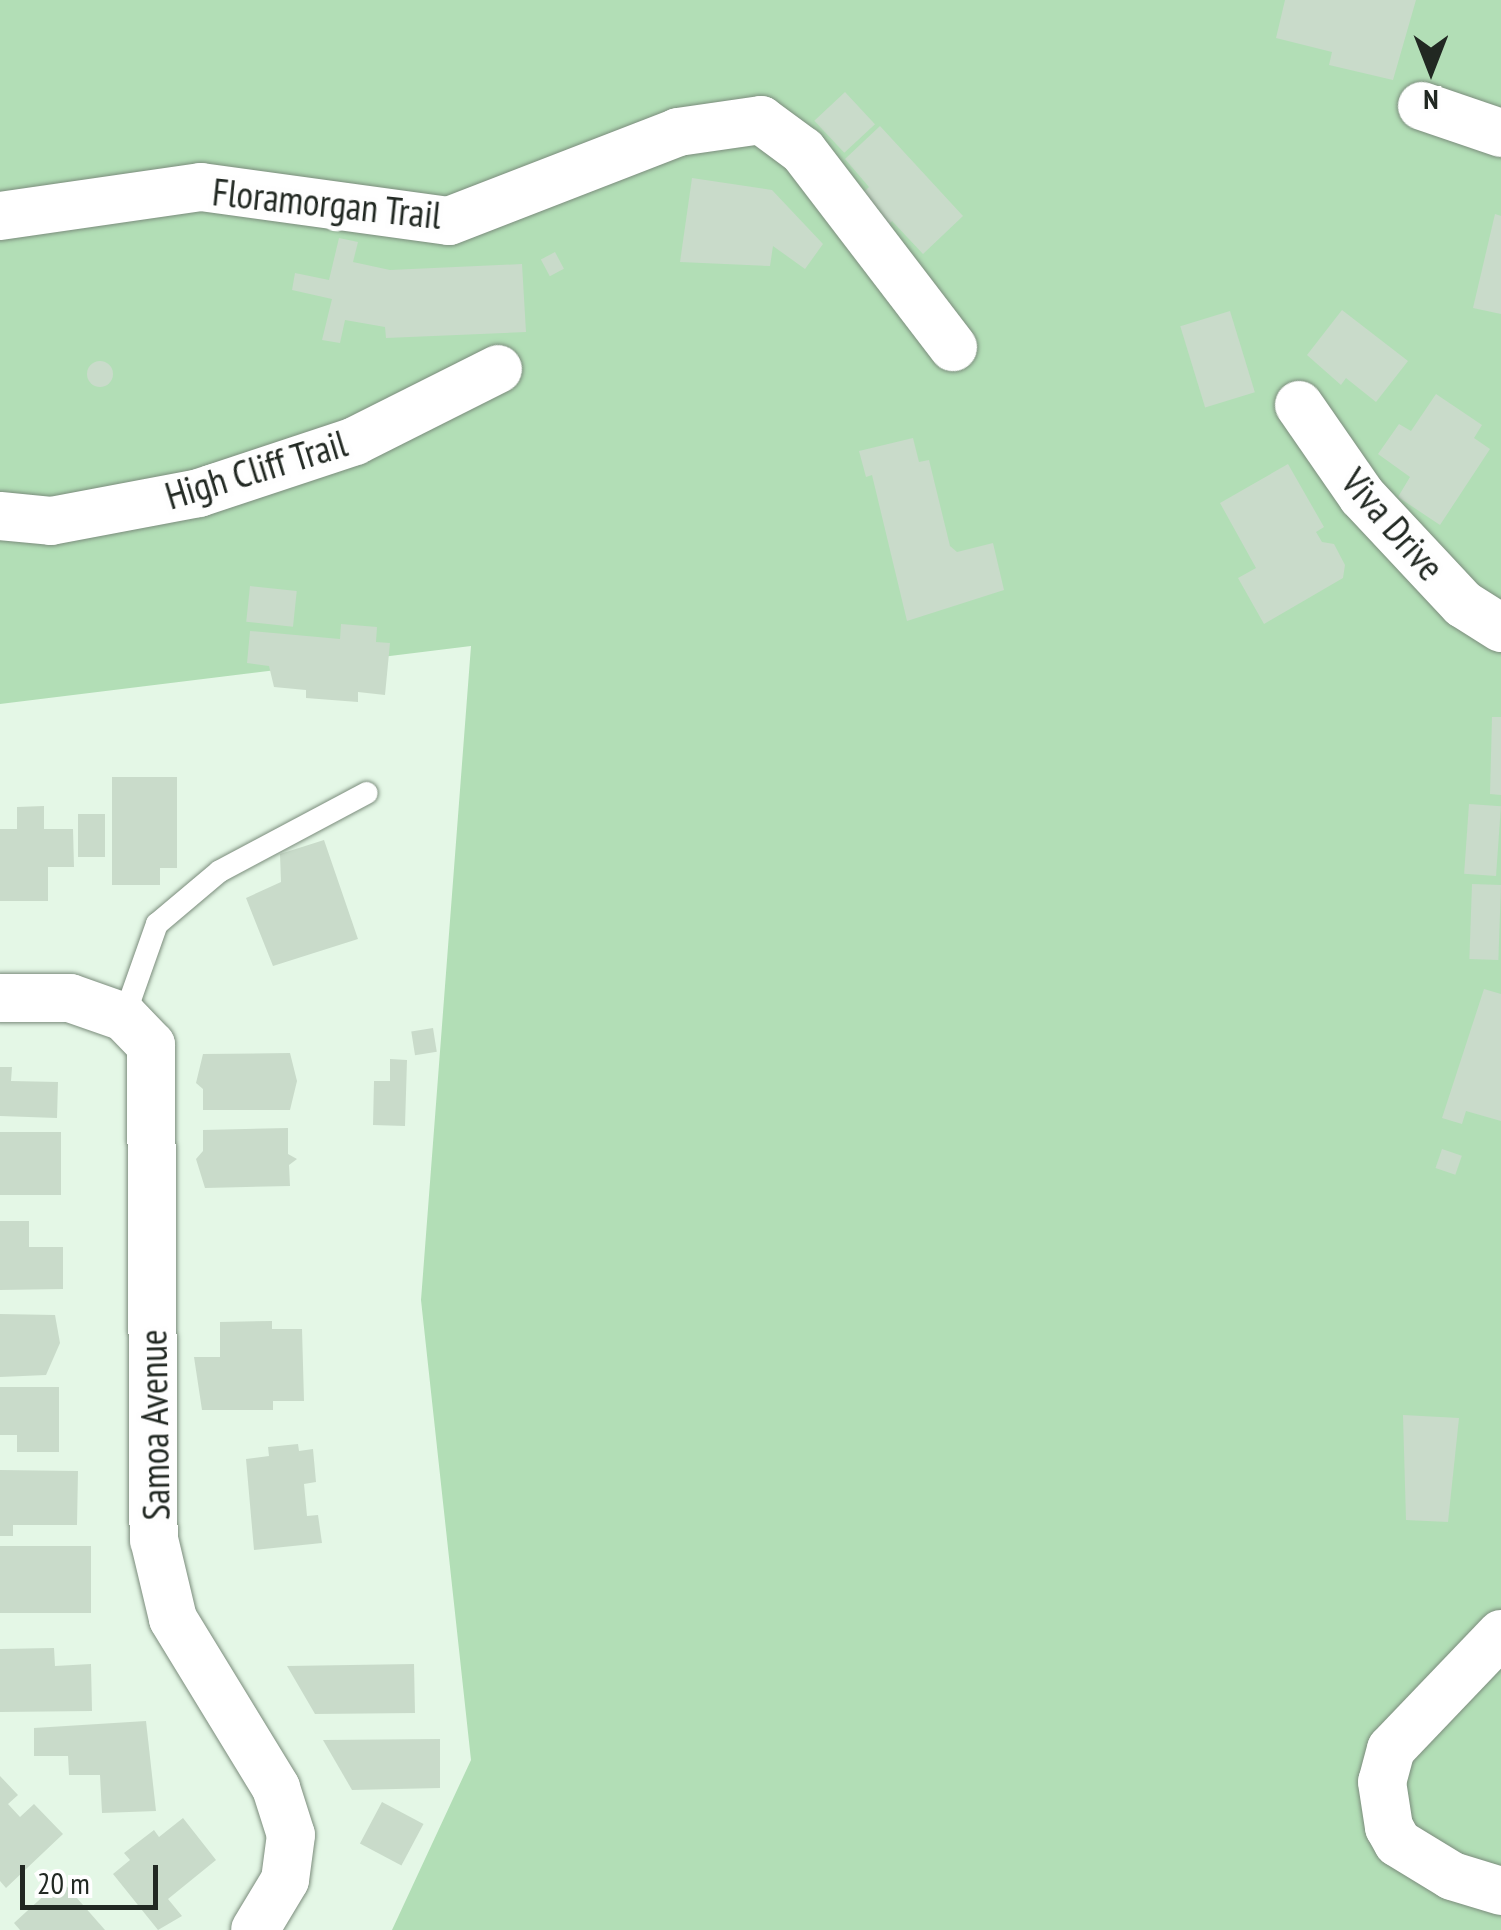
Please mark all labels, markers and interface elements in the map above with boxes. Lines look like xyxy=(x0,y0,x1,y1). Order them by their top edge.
north arrow xyxy=(1381,20,1481,120)
text: N xyxy=(1423,82,1439,119)
street label: Floramorgan Trail xyxy=(210,168,444,238)
street label: High Cliff Trail xyxy=(159,420,353,518)
street label: Viva Drive xyxy=(1332,459,1454,589)
street label: Samoa Avenue xyxy=(130,1329,178,1521)
scale bar xyxy=(25,1845,162,1907)
text: 20 m xyxy=(37,1863,90,1902)

